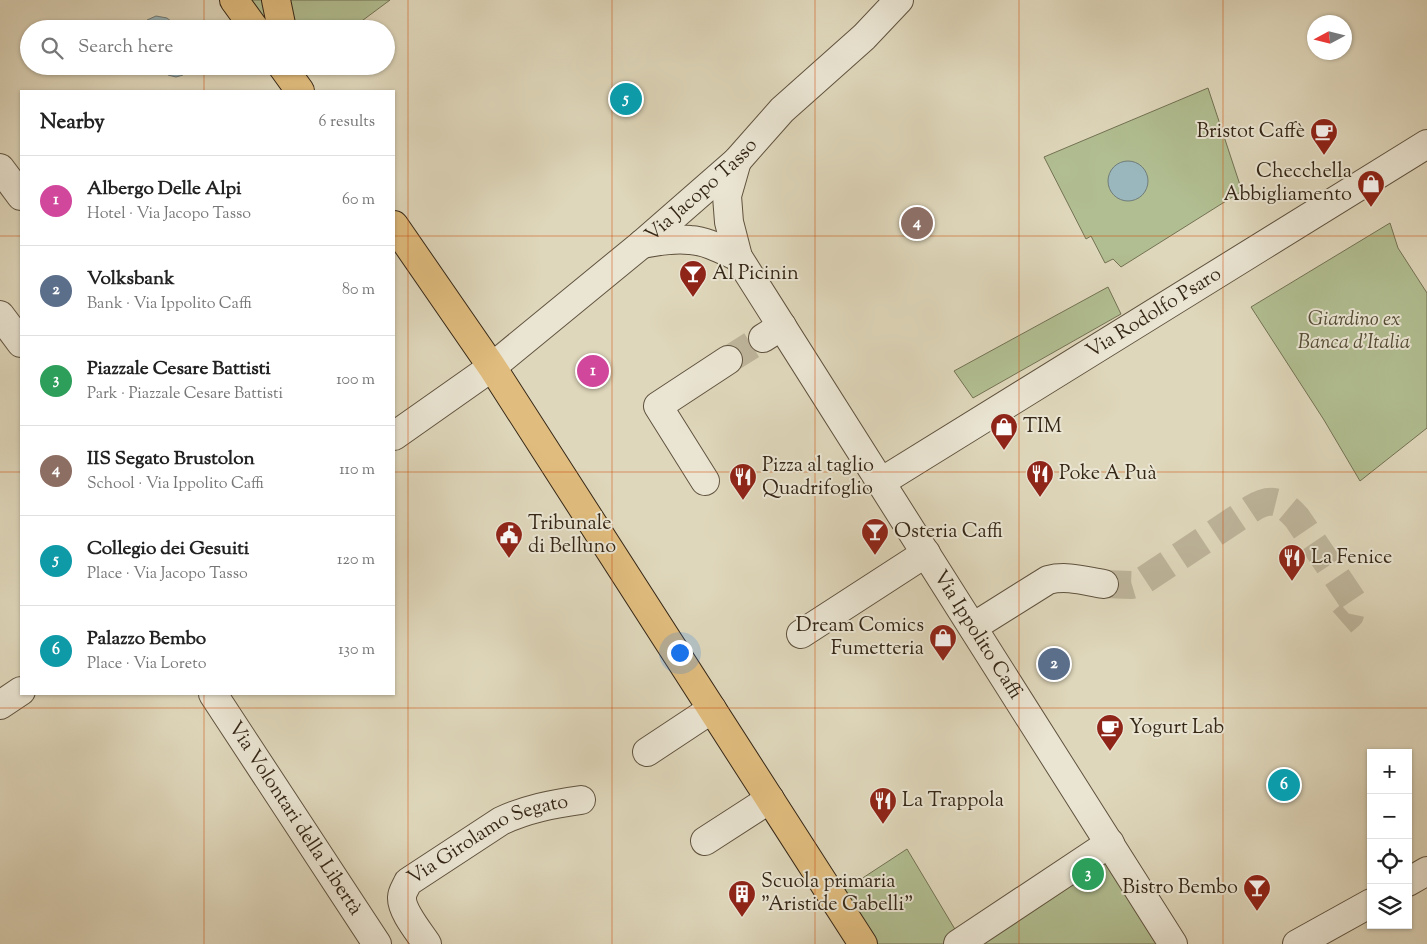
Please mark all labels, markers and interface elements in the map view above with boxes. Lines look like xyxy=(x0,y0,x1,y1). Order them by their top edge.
north arrow xyxy=(1307,15,1352,60)
search box xyxy=(20,20,395,75)
icon: search xyxy=(38,34,66,62)
text: Search here xyxy=(78,34,173,61)
pin: 5 xyxy=(610,80,642,118)
text: Nearby xyxy=(40,108,105,138)
text: 6 results xyxy=(319,111,375,134)
cafe icon: Bristot Caffè xyxy=(1309,117,1339,156)
place label: Bristot Caffè xyxy=(1196,118,1305,147)
street label: Via Jacopo Tasso xyxy=(639,132,765,249)
place label: Checchella Abbigliamento xyxy=(1223,158,1352,210)
shop icon: Checchella Abbigliamento xyxy=(1356,169,1386,208)
text: Albergo Delle Alpi xyxy=(87,176,241,203)
text: 1 xyxy=(53,189,59,212)
text: 60 m xyxy=(342,189,375,212)
text: Hotel · Via Jacopo Tasso xyxy=(87,203,251,226)
pin: 4 xyxy=(901,204,933,242)
bar icon: Al Picinin xyxy=(678,259,708,298)
place label: Al Picinin xyxy=(712,260,799,289)
street label: Via Rodolfo Psaro xyxy=(1081,260,1227,366)
text: Volksbank xyxy=(87,266,175,293)
text: 2 xyxy=(52,279,60,302)
text: 80 m xyxy=(342,279,375,302)
text: Bank · Via Ippolito Caffi xyxy=(87,293,252,316)
park label: Giardino ex Banca d'Italia xyxy=(1298,306,1410,358)
pin: 1 xyxy=(577,352,609,390)
text: Piazzale Cesare Battisti xyxy=(87,356,271,383)
text: 3 xyxy=(53,369,59,392)
text: 100 m xyxy=(336,369,375,392)
text: Park · Piazzale Cesare Battisti xyxy=(87,383,283,406)
shop icon: TIM xyxy=(989,412,1019,451)
place label: TIM xyxy=(1023,413,1062,442)
text: IIS Segato Brustolon xyxy=(87,446,255,473)
place label: Pizza al taglio Quadrifoglio xyxy=(762,452,874,504)
text: 4 xyxy=(52,459,60,482)
text: 110 m xyxy=(339,459,375,482)
restaurant icon: Poke A Puà xyxy=(1025,459,1055,498)
place label: Poke A Puà xyxy=(1059,460,1157,489)
restaurant icon: Pizza al taglio Quadrifoglio xyxy=(728,462,758,501)
text: School · Via Ippolito Caffi xyxy=(87,473,264,496)
place label: Tribunale di Belluno xyxy=(528,510,616,562)
bar icon: Osteria Caffi xyxy=(860,517,890,556)
place label: Osteria Caffi xyxy=(894,518,1003,547)
public building icon: Tribunale di Belluno xyxy=(494,520,524,559)
text: Collegio dei Gesuiti xyxy=(87,536,249,563)
restaurant icon: La Fenice xyxy=(1277,543,1307,582)
place label: La Fenice xyxy=(1311,544,1392,573)
text: 5 xyxy=(53,549,59,572)
text: 120 m xyxy=(337,549,375,572)
text: Place · Via Jacopo Tasso xyxy=(87,563,248,586)
street label: Via Ippolito Caffi xyxy=(925,565,1029,705)
place label: Dream Comics Fumetteria xyxy=(796,612,924,664)
shop icon: Dream Comics Fumetteria xyxy=(928,623,958,662)
text: Palazzo Bembo xyxy=(87,626,206,653)
text: 6 xyxy=(52,639,60,662)
text: 130 m xyxy=(338,639,375,662)
your location xyxy=(667,640,693,666)
pin: 2 xyxy=(1038,645,1070,683)
text: Place · Via Loreto xyxy=(87,653,206,676)
cafe icon: Yogurt Lab xyxy=(1095,713,1125,752)
place label: Yogurt Lab xyxy=(1129,714,1224,743)
street label: Via Volontari della Libertà xyxy=(220,716,369,921)
map controls xyxy=(1367,749,1412,929)
button: + xyxy=(1367,749,1412,794)
pin: 6 xyxy=(1268,766,1300,804)
restaurant icon: La Trappola xyxy=(868,786,898,825)
place label: La Trappola xyxy=(902,787,1004,816)
street label: Via Girolamo Segato xyxy=(402,788,570,893)
button: − xyxy=(1367,794,1412,839)
button: locate xyxy=(1367,839,1412,884)
pin: 3 xyxy=(1072,855,1104,893)
place label: Scuola primaria "Aristide Gabelli" xyxy=(761,868,913,920)
bar icon: Bistro Bembo xyxy=(1242,873,1272,912)
place label: Bistro Bembo xyxy=(1122,874,1238,903)
building icon: Scuola primaria "Aristide Gabelli" xyxy=(727,879,757,918)
button: layers xyxy=(1367,884,1412,929)

